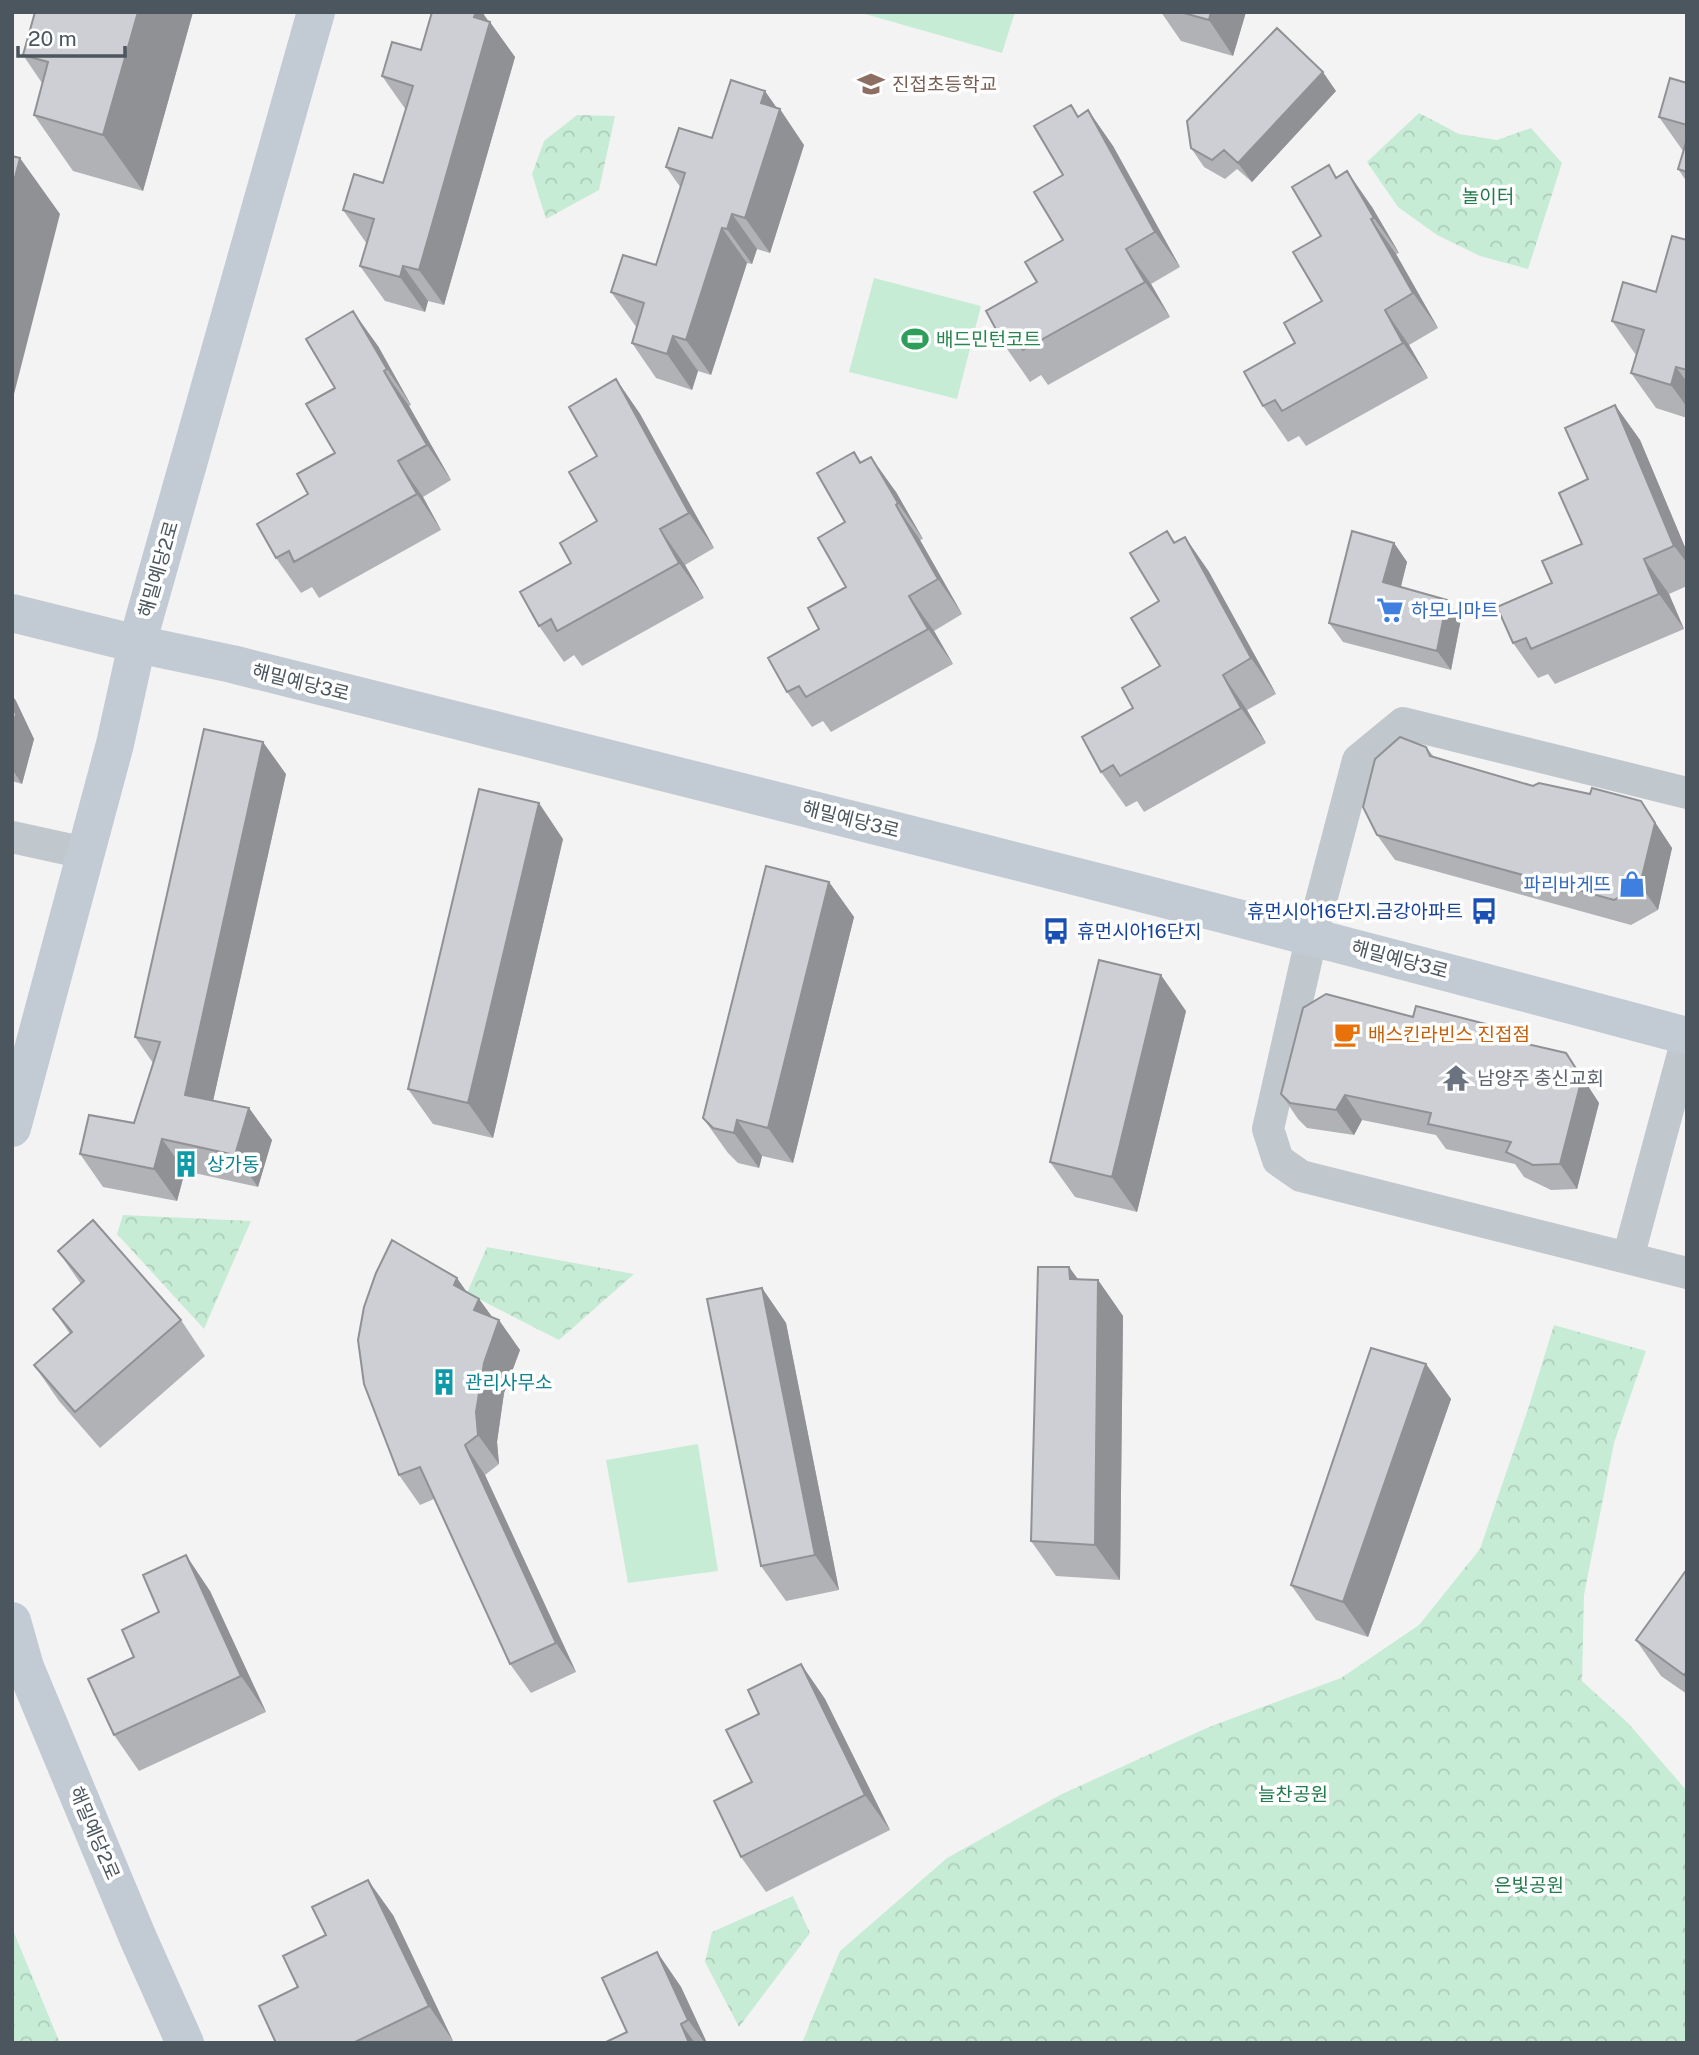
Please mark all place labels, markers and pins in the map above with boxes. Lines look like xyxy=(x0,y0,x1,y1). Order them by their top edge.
school or university icon: 진접초등학교 xyxy=(856,69,886,99)
place label: 진접초등학교 xyxy=(892,73,997,95)
sports icon: 배드민턴코트 xyxy=(900,324,930,354)
place label: 배드민턴코트 xyxy=(936,328,1041,350)
supermarket icon: 하모니마트 xyxy=(1375,595,1405,625)
place label: 하모니마트 xyxy=(1411,599,1498,621)
shop icon: 파리바게뜨 xyxy=(1617,869,1647,899)
place label: 파리바게뜨 xyxy=(1524,873,1611,895)
bus stop icon: 휴먼시아16단지.금강아파트 xyxy=(1469,896,1499,926)
place label: 휴먼시아16단지.금강아파트 xyxy=(1247,900,1463,922)
bus stop icon: 휴먼시아16단지 xyxy=(1041,916,1071,946)
place label: 휴먼시아16단지 xyxy=(1077,920,1201,942)
cafe icon: 배스킨라빈스 진접점 xyxy=(1332,1019,1362,1049)
place label: 배스킨라빈스 진접점 xyxy=(1368,1023,1530,1045)
temple icon: 남양주 충신교회 xyxy=(1441,1063,1471,1093)
place label: 남양주 충신교회 xyxy=(1477,1067,1604,1089)
building icon: 상가동 xyxy=(171,1149,201,1179)
place label: 상가동 xyxy=(207,1153,259,1175)
building icon: 관리사무소 xyxy=(429,1367,459,1397)
place label: 관리사무소 xyxy=(465,1371,552,1393)

